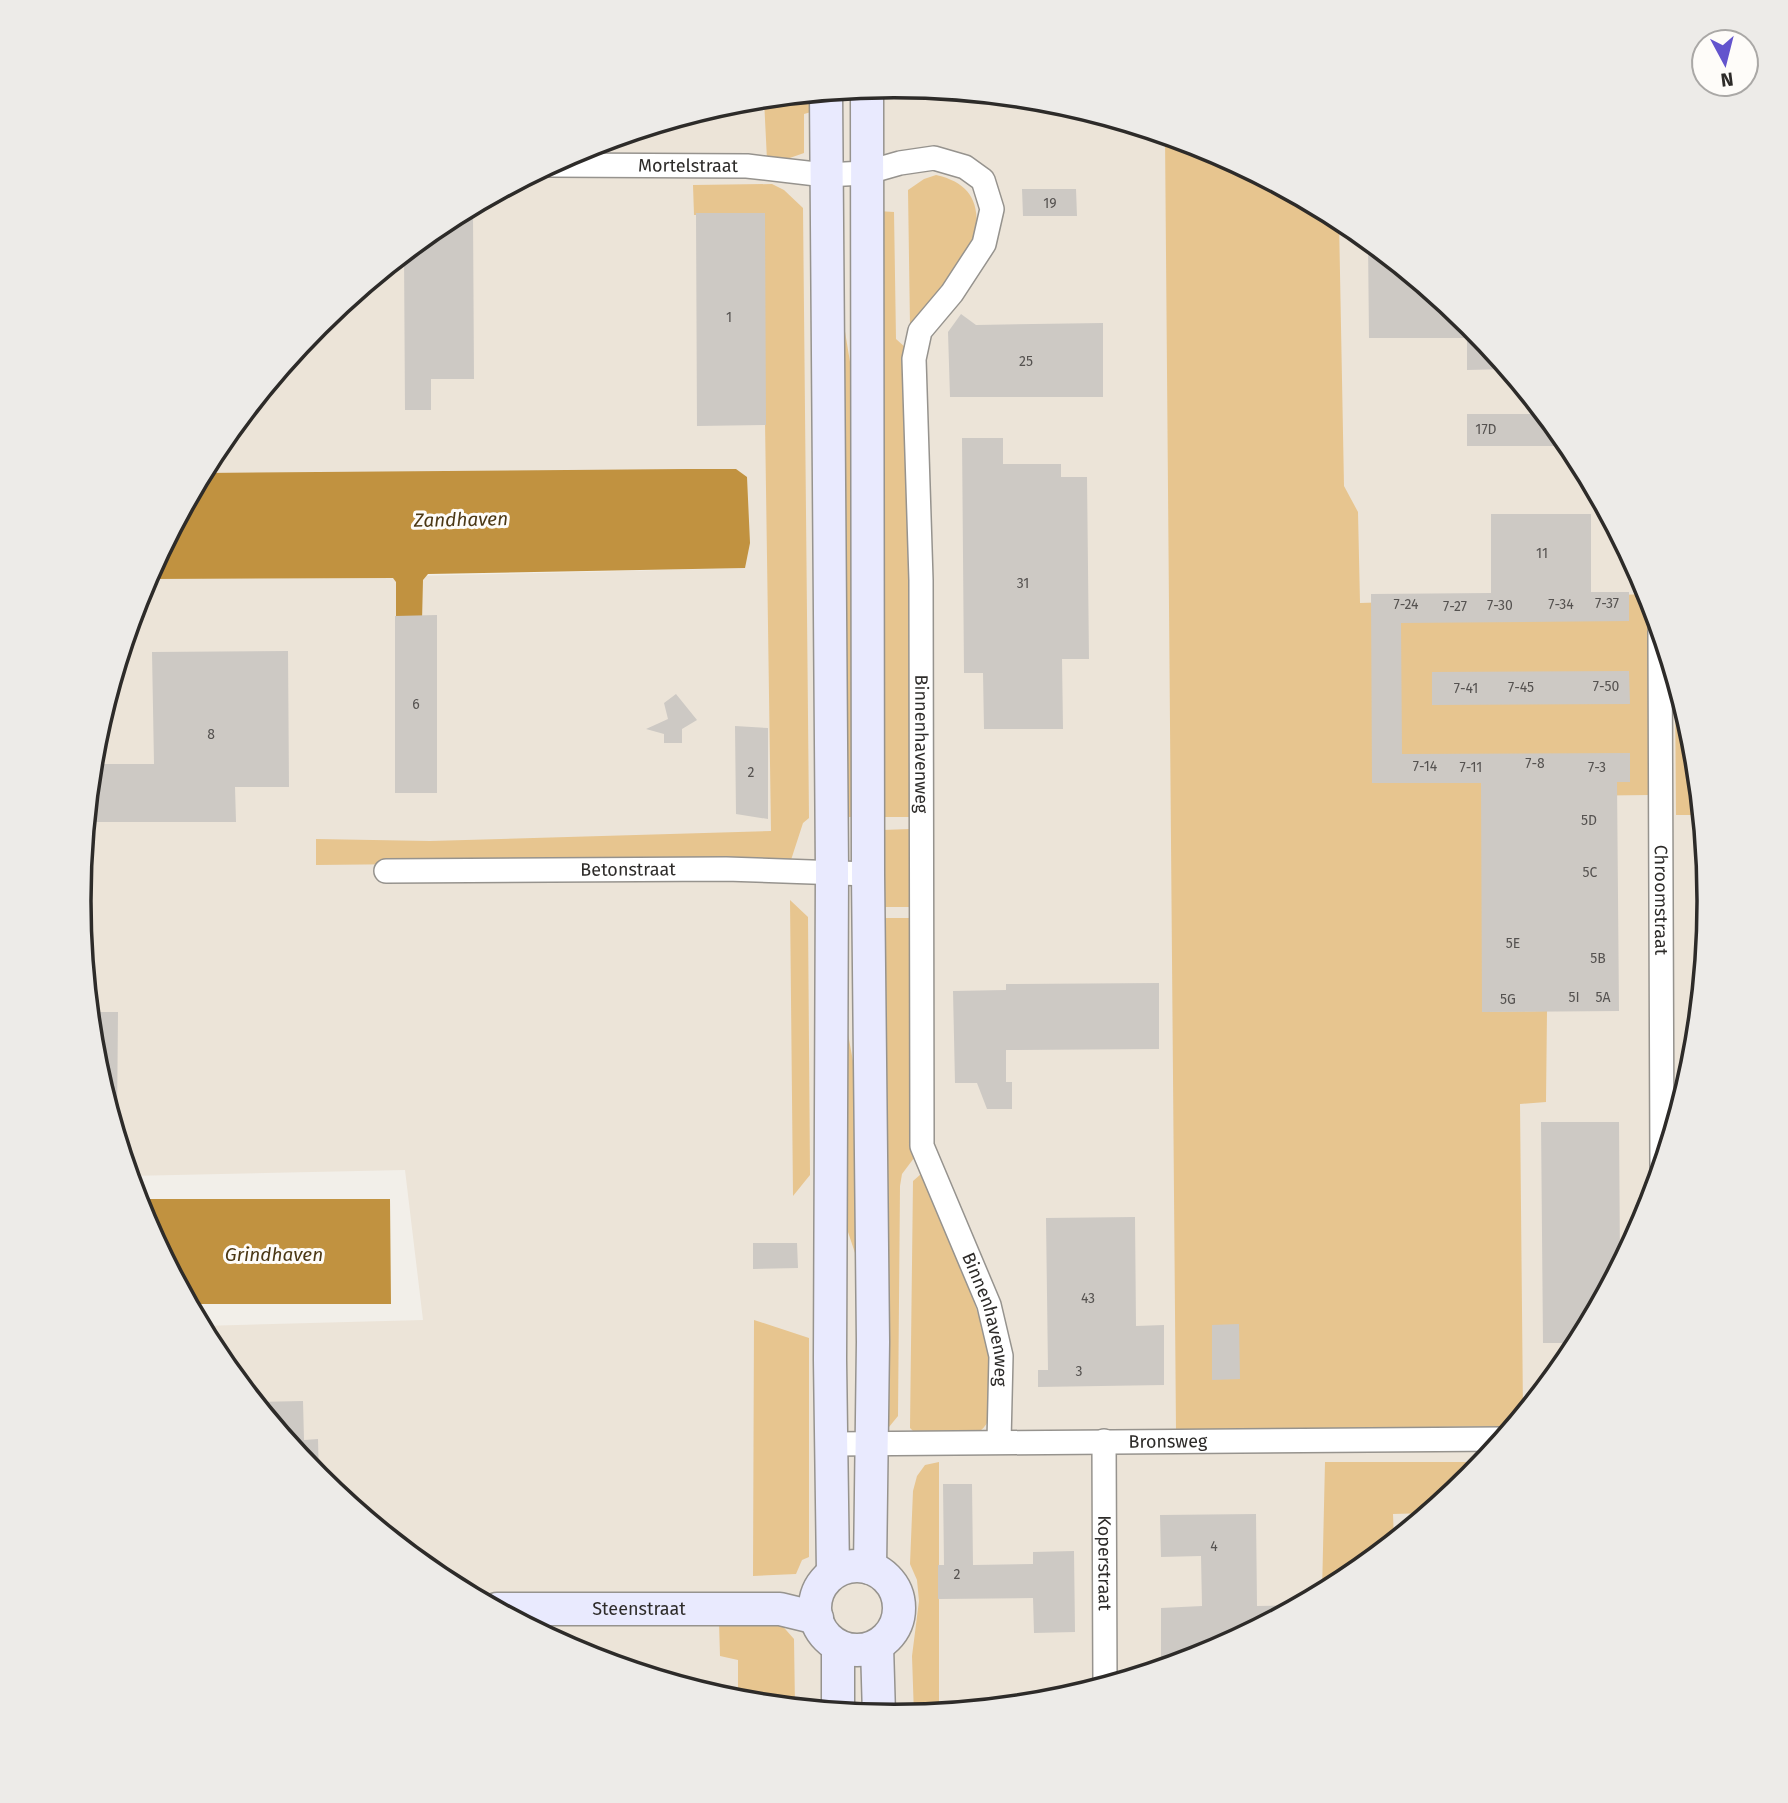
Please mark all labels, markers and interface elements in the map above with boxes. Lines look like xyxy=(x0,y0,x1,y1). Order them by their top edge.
north arrow xyxy=(1690,28,1760,98)
text: N xyxy=(1719,67,1735,92)
street label: Mortelstraat xyxy=(638,154,739,177)
house number: 19 xyxy=(1043,195,1057,212)
house number: 1 xyxy=(726,309,732,326)
house number: 25 xyxy=(1019,353,1033,370)
house number: 17D xyxy=(1475,421,1497,438)
water label: Zandhaven xyxy=(413,507,508,532)
house number: 11 xyxy=(1536,545,1548,562)
house number: 31 xyxy=(1017,575,1029,592)
house number: 7-37 xyxy=(1595,595,1619,612)
house number: 7-24 xyxy=(1393,596,1419,613)
house number: 7-34 xyxy=(1548,596,1574,613)
house number: 7-30 xyxy=(1487,597,1513,614)
house number: 7-27 xyxy=(1443,598,1467,615)
street label: Binnenhavenweg xyxy=(910,674,932,814)
house number: 7-50 xyxy=(1593,678,1619,695)
house number: 7-45 xyxy=(1508,679,1534,696)
house number: 7-41 xyxy=(1454,680,1478,697)
house number: 6 xyxy=(412,696,420,713)
house number: 8 xyxy=(207,726,215,743)
house number: 7-8 xyxy=(1525,755,1545,772)
house number: 7-14 xyxy=(1413,758,1438,775)
house number: 7-11 xyxy=(1460,759,1482,776)
house number: 7-3 xyxy=(1588,759,1606,776)
house number: 2 xyxy=(748,764,755,781)
house number: 5D xyxy=(1581,812,1597,829)
street label: Chroomstraat xyxy=(1650,845,1672,956)
street label: Betonstraat xyxy=(580,858,676,881)
house number: 5C xyxy=(1583,864,1598,881)
house number: 5E xyxy=(1506,935,1520,952)
house number: 5B xyxy=(1590,950,1606,967)
house number: 5I xyxy=(1568,989,1580,1006)
house number: 5A xyxy=(1595,989,1611,1006)
house number: 5G xyxy=(1500,991,1516,1008)
water label: Grindhaven xyxy=(225,1243,323,1266)
street label: Binnenhavenweg xyxy=(957,1249,1012,1387)
house number: 43 xyxy=(1081,1290,1095,1307)
house number: 3 xyxy=(1076,1363,1083,1380)
street label: Bronsweg xyxy=(1128,1430,1208,1453)
street label: Koperstraat xyxy=(1093,1515,1116,1611)
house number: 4 xyxy=(1210,1538,1218,1555)
house number: 2 xyxy=(954,1566,961,1583)
street label: Steenstraat xyxy=(592,1598,686,1620)

